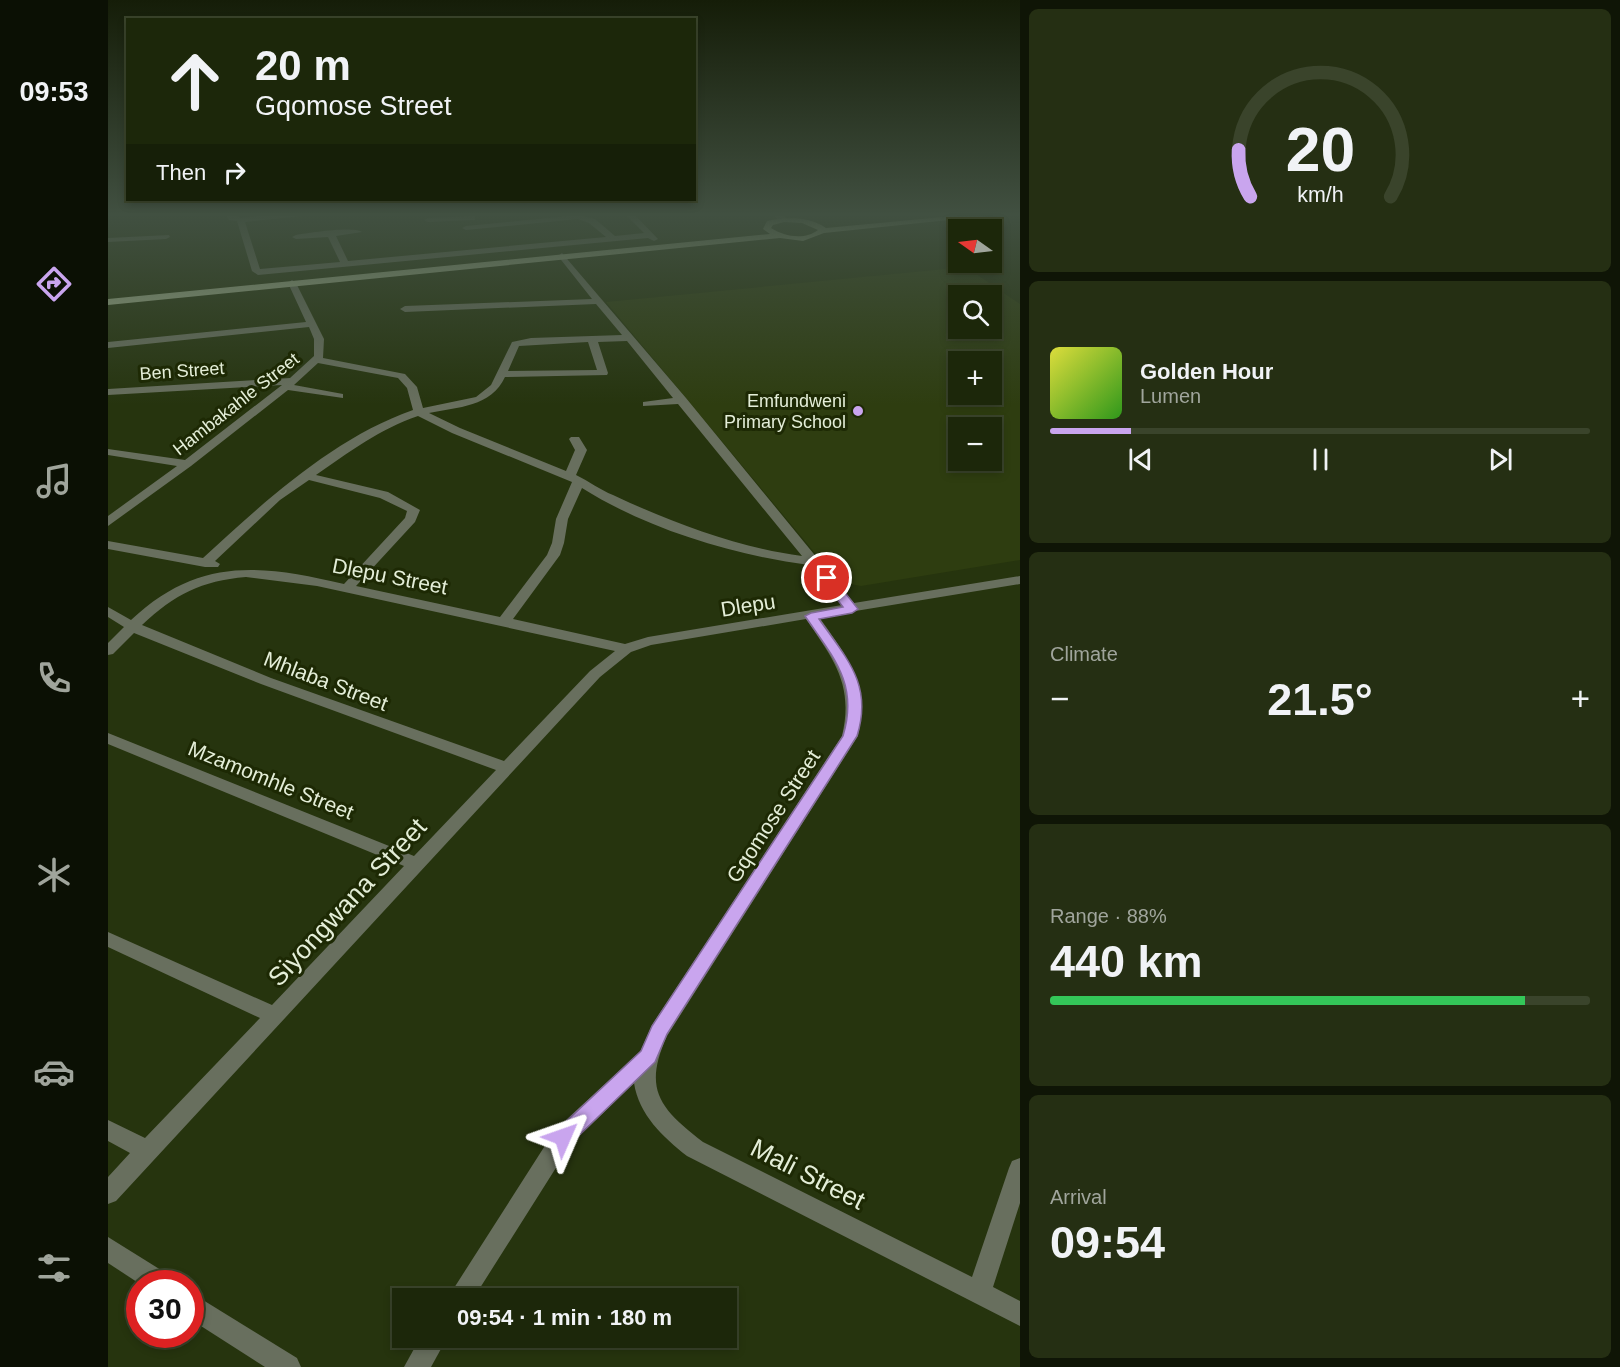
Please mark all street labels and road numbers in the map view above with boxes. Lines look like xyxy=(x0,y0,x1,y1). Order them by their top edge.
street label: Hambakahle Street xyxy=(169,349,303,459)
street label: Ben Street xyxy=(139,358,225,384)
street label: Dlepu Street xyxy=(331,554,450,598)
street label: Dlepu xyxy=(719,589,777,621)
street label: Mhlaba Street xyxy=(261,647,391,715)
street label: Mzamomhle Street xyxy=(185,736,357,824)
street label: Gqomose Street xyxy=(722,745,824,886)
street label: Siyongwana Street xyxy=(262,811,433,992)
street label: Mali Street xyxy=(746,1132,871,1216)

